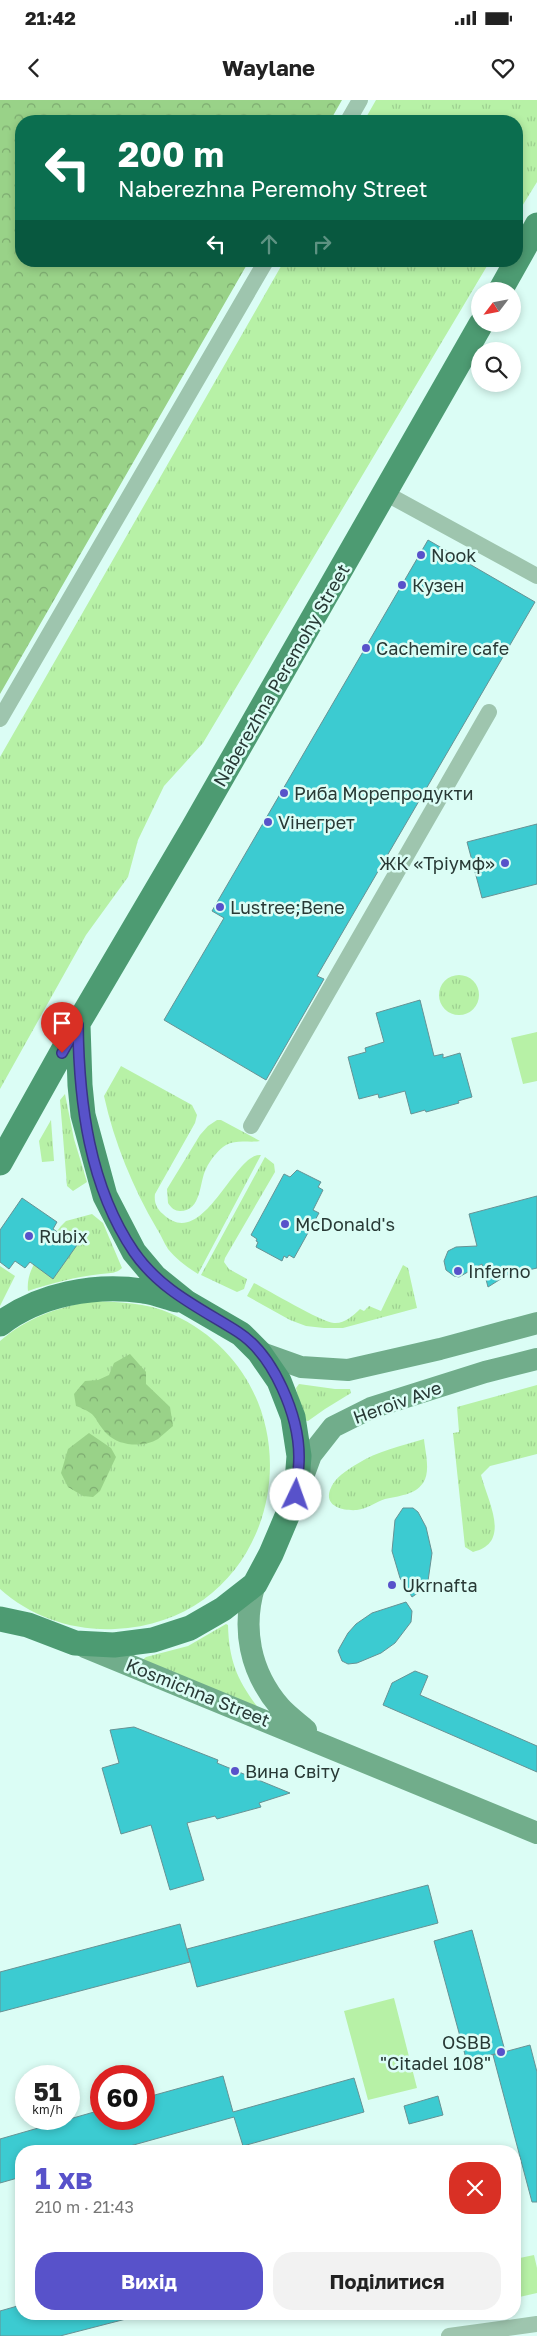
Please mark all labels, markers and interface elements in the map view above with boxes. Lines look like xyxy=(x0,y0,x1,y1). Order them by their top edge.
text: 21:42 xyxy=(25,6,76,29)
icon: back xyxy=(20,54,48,82)
text: Waylane xyxy=(222,54,315,81)
icon: heart xyxy=(489,54,517,82)
text: 200 m xyxy=(118,133,224,175)
icon: left xyxy=(35,135,100,200)
text: Naberezhna Peremohy Street xyxy=(118,175,428,202)
icon: left xyxy=(202,230,230,258)
icon: ahead xyxy=(255,230,283,258)
icon: right xyxy=(308,230,336,258)
north arrow xyxy=(471,282,521,332)
map controls xyxy=(471,282,521,392)
button: search xyxy=(471,342,521,392)
place label: Nook xyxy=(431,544,476,566)
marker: Nook xyxy=(415,549,427,561)
street label: Naberezhna Peremohy Street xyxy=(208,560,354,790)
place label: Кузен xyxy=(412,574,464,596)
marker: Кузен xyxy=(396,579,408,591)
place label: Cachemire cafe xyxy=(376,637,509,659)
marker: Cachemire cafe xyxy=(360,642,372,654)
place label: Риба Морепродукти xyxy=(294,782,473,804)
marker: Риба Морепродукти xyxy=(278,787,290,799)
place label: Vінегрет xyxy=(278,811,355,833)
marker: Vінегрет xyxy=(262,816,274,828)
place label: ЖК «Тріумф» xyxy=(379,852,495,874)
marker: ЖК «Тріумф» xyxy=(499,857,511,869)
place label: Lustree;Bene xyxy=(230,896,345,918)
marker: Lustree;Bene xyxy=(214,901,226,913)
pin xyxy=(41,1002,83,1053)
icon: arrive xyxy=(48,1009,76,1037)
place label: McDonald's xyxy=(295,1213,395,1235)
marker: McDonald's xyxy=(279,1218,291,1230)
place label: Rubix xyxy=(39,1225,88,1247)
marker: Rubix xyxy=(23,1230,35,1242)
place label: Inferno xyxy=(468,1260,530,1282)
marker: Inferno xyxy=(452,1265,464,1277)
street label: Heroiv Ave xyxy=(350,1376,444,1428)
position arrow xyxy=(269,1468,321,1520)
place label: Ukrnafta xyxy=(402,1574,478,1596)
marker: Ukrnafta xyxy=(386,1579,398,1591)
street label: Kosmichna Street xyxy=(123,1653,273,1731)
place label: Вина Світу xyxy=(245,1760,340,1782)
marker: Вина Світу xyxy=(229,1765,241,1777)
place label: OSBB "Citadel 108" xyxy=(380,2031,491,2074)
marker: OSBB "Citadel 108" xyxy=(495,2046,507,2058)
speed limit sign: 60 xyxy=(90,2065,155,2130)
text: 51 xyxy=(33,2076,62,2107)
text: km/h xyxy=(32,2102,63,2117)
text: 1 хв xyxy=(35,2160,93,2196)
button: close xyxy=(449,2162,501,2214)
text: 210 m · 21:43 xyxy=(35,2197,134,2217)
button: Вихід xyxy=(35,2252,263,2310)
button: Поділитися xyxy=(273,2252,501,2310)

